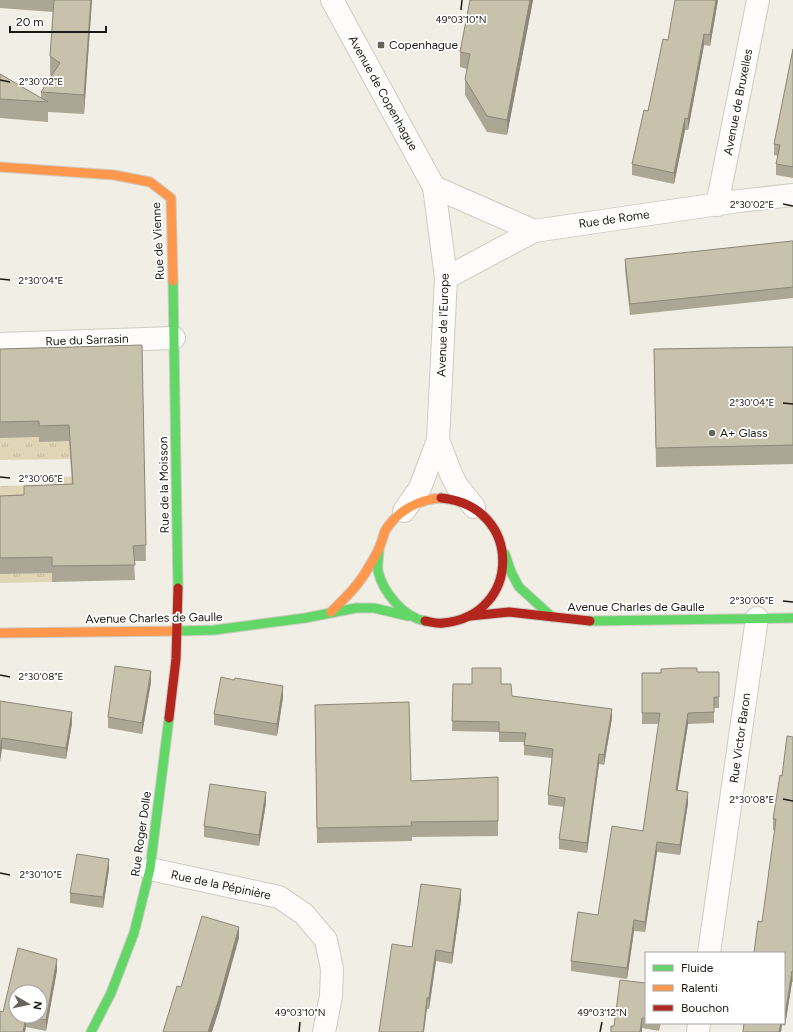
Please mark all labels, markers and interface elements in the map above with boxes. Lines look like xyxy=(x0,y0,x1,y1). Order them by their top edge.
scale bar xyxy=(10,8,106,34)
text: 49°03'10"N xyxy=(436,13,486,26)
text: 20 m xyxy=(16,15,44,29)
street label: Avenue de Copenhague xyxy=(346,33,421,153)
place label: Copenhague xyxy=(389,38,459,52)
marker: Copenhague xyxy=(376,40,386,50)
street label: Avenue de Bruxelles xyxy=(721,47,755,156)
text: 2°30'02"E xyxy=(19,75,63,88)
text: 2°30'02"E xyxy=(730,198,774,211)
street label: Rue de Vienne xyxy=(149,201,167,280)
street label: Rue de Rome xyxy=(578,207,651,231)
street label: Avenue de l'Europe xyxy=(434,273,452,377)
text: 2°30'04"E xyxy=(19,274,64,287)
street label: Rue du Sarrasin xyxy=(45,332,129,348)
text: 2°30'04"E xyxy=(730,396,775,409)
place label: A+ Glass xyxy=(720,426,768,440)
marker: A+ Glass xyxy=(707,428,717,438)
street label: Rue de la Moisson xyxy=(156,436,172,533)
text: 2°30'06"E xyxy=(19,472,63,485)
text: 2°30'06"E xyxy=(730,594,774,607)
street label: Avenue Charles de Gaulle xyxy=(567,600,705,614)
street label: Avenue Charles de Gaulle xyxy=(85,610,223,626)
text: 2°30'08"E xyxy=(19,670,63,683)
street label: Rue Victor Baron xyxy=(727,692,753,784)
street label: Rue Roger Dolle xyxy=(128,790,154,877)
text: 2°30'08"E xyxy=(730,793,774,806)
text: 2°30'10"E xyxy=(20,868,62,881)
street label: Rue de la Pépinière xyxy=(170,868,273,903)
legend xyxy=(645,952,785,1024)
text: Fluide xyxy=(681,961,714,975)
text: Ralenti xyxy=(681,981,718,995)
north arrow xyxy=(8,984,48,1024)
text: N xyxy=(30,1000,44,1011)
text: Bouchon xyxy=(681,1001,729,1015)
text: 49°03'10"N xyxy=(275,1006,325,1019)
text: 49°03'12"N xyxy=(577,1006,627,1019)

